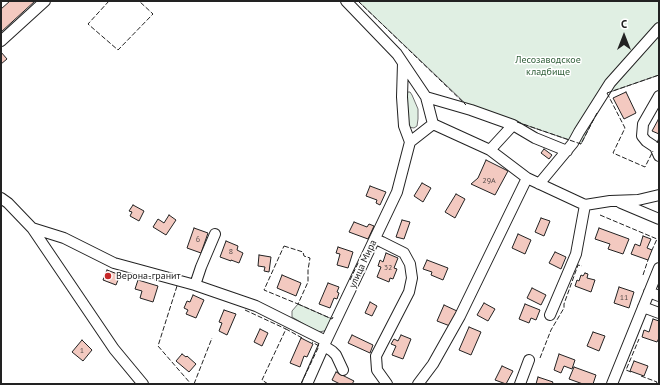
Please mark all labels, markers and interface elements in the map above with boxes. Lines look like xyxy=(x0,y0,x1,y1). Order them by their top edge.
north arrow xyxy=(604,16,644,56)
text: С xyxy=(621,17,627,31)
park label: Лесозаводское кладбище xyxy=(515,54,581,78)
house number: 29А xyxy=(482,176,496,186)
house number: 6 xyxy=(196,235,200,245)
street label: улица Мира xyxy=(347,238,379,290)
house number: 8 xyxy=(229,247,233,257)
house number: 32 xyxy=(384,263,392,273)
place label: Верона-гранит xyxy=(116,270,181,282)
marker: Верона-гранит xyxy=(103,271,113,281)
house number: 11 xyxy=(620,293,628,303)
house number: 1 xyxy=(80,346,84,356)

